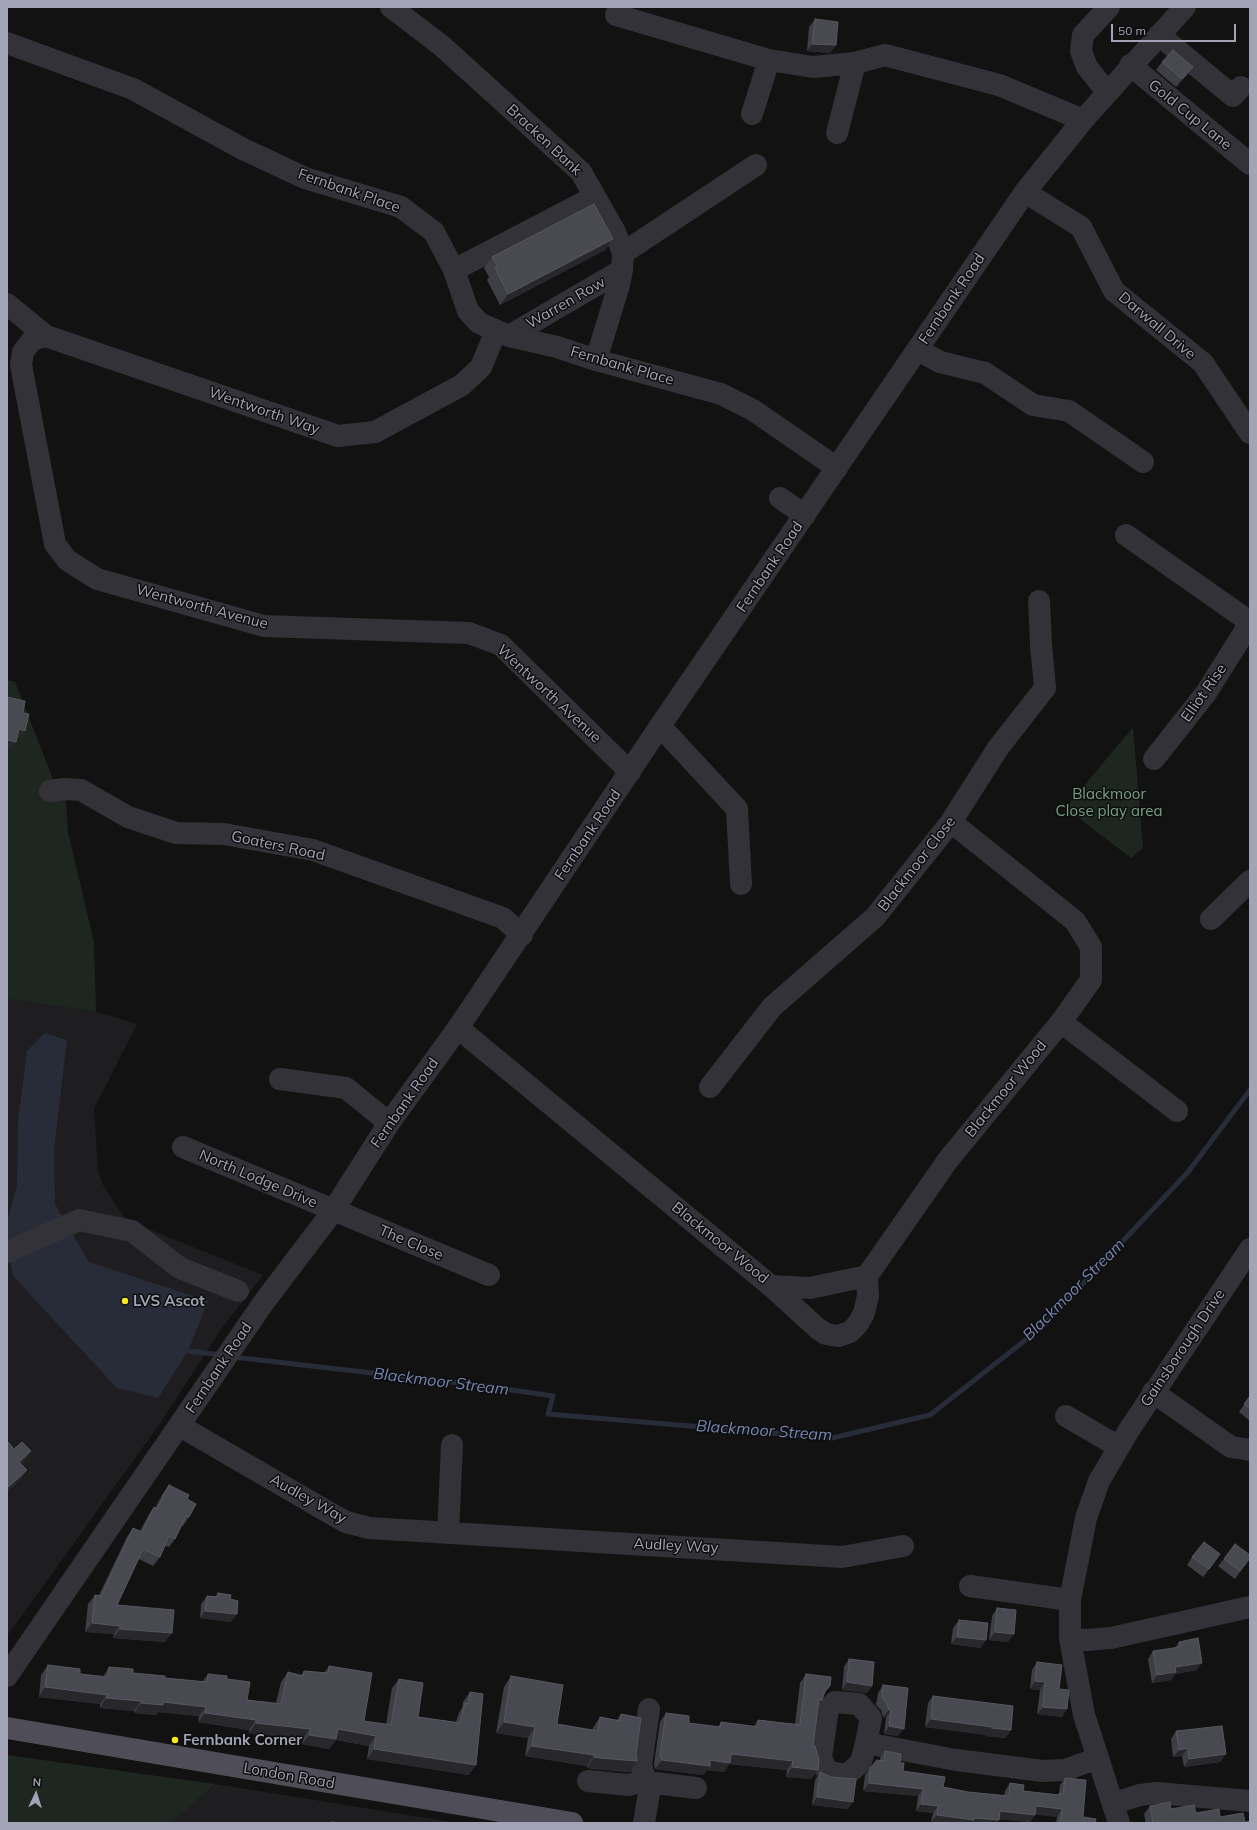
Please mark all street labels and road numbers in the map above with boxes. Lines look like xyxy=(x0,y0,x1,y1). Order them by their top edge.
street label: Gold Cup Lane xyxy=(1145,76,1235,154)
street label: Bracken Bank xyxy=(503,101,585,179)
street label: Fernbank Place xyxy=(296,165,402,217)
street label: Fernbank Road xyxy=(915,250,989,348)
street label: Warren Row xyxy=(523,273,609,333)
street label: Darwall Drive xyxy=(1115,288,1199,364)
street label: Fernbank Place xyxy=(568,343,676,389)
street label: Wentworth Way xyxy=(206,384,322,438)
street label: Fernbank Road xyxy=(733,518,807,616)
street label: Wentworth Avenue xyxy=(134,581,270,633)
street label: Wentworth Avenue xyxy=(493,641,605,747)
street label: Elliot Rise xyxy=(1177,661,1231,725)
street label: Fernbank Road xyxy=(551,786,625,884)
street label: Blackmoor Close xyxy=(874,813,960,915)
street label: Goaters Road xyxy=(229,827,327,865)
street label: Blackmoor Wood xyxy=(961,1037,1051,1141)
street label: Fernbank Road xyxy=(367,1055,443,1151)
street label: North Lodge Drive xyxy=(196,1146,320,1212)
street label: Blackmoor Wood xyxy=(668,1198,772,1288)
street label: The Close xyxy=(376,1221,446,1265)
street label: Gainsborough Drive xyxy=(1137,1286,1229,1410)
street label: Fernbank Road xyxy=(182,1319,256,1417)
street label: Audley Way xyxy=(267,1471,349,1527)
street label: Audley Way xyxy=(633,1535,719,1557)
street label: London Road xyxy=(242,1759,336,1793)

